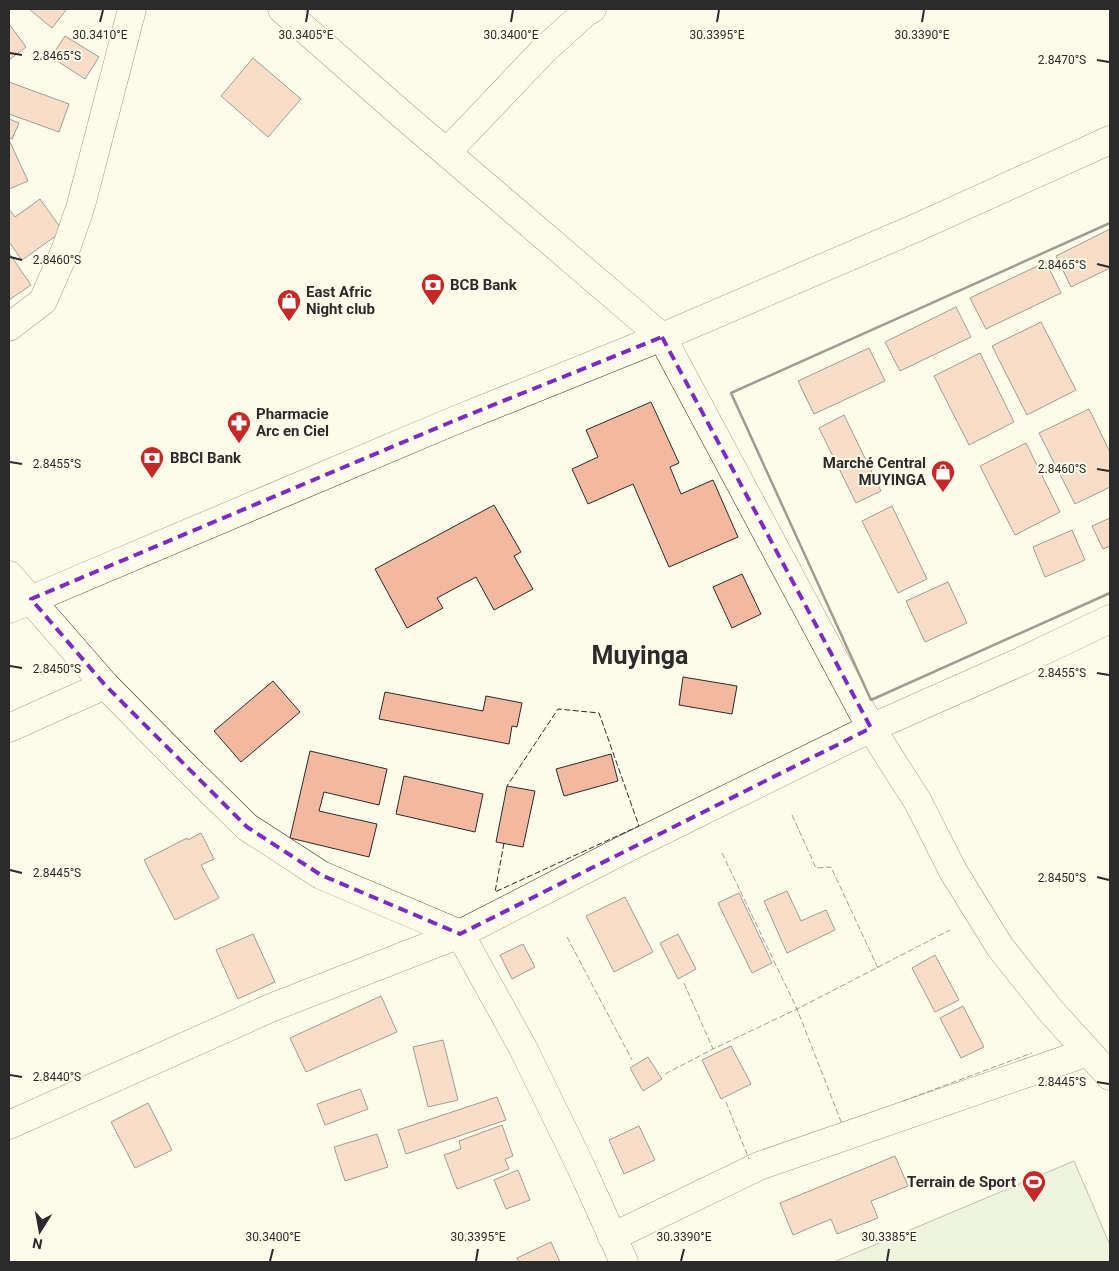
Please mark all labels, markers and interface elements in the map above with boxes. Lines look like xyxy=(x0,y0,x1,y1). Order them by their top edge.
text: 30.3410°E xyxy=(73,28,128,42)
text: 30.3405°E xyxy=(279,28,334,42)
text: 30.3400°E xyxy=(484,28,539,42)
text: 30.3395°E xyxy=(690,28,745,42)
text: 30.3390°E xyxy=(895,28,950,42)
text: 2.8465°S xyxy=(33,49,81,63)
text: 2.8470°S xyxy=(1038,53,1086,67)
text: 2.8460°S xyxy=(33,253,81,267)
text: 2.8465°S xyxy=(1038,258,1086,272)
bank icon: BCB Bank xyxy=(420,272,446,306)
place label: BCB Bank xyxy=(450,276,518,294)
place label: East Afric Night club xyxy=(306,283,375,318)
shop icon: East Afric Night club xyxy=(276,288,302,322)
place label: Pharmacie Arc en Ciel xyxy=(256,405,329,440)
pharmacy icon: Pharmacie Arc en Ciel xyxy=(226,410,252,444)
bank icon: BBCI Bank xyxy=(139,445,165,479)
place label: BBCI Bank xyxy=(170,449,242,467)
place label: Marché Central MUYINGA xyxy=(823,454,927,489)
text: 2.8455°S xyxy=(33,457,81,471)
shop icon: Marché Central MUYINGA xyxy=(930,459,956,493)
text: 2.8460°S xyxy=(1038,462,1086,476)
district label: Muyinga xyxy=(592,641,688,670)
text: 2.8450°S xyxy=(33,662,81,676)
text: 2.8455°S xyxy=(1038,666,1086,680)
text: 2.8445°S xyxy=(33,866,81,880)
text: 2.8450°S xyxy=(1038,871,1086,885)
text: 2.8440°S xyxy=(33,1070,81,1084)
text: 2.8445°S xyxy=(1038,1075,1086,1089)
sports icon: Terrain de Sport xyxy=(1021,1169,1047,1203)
place label: Terrain de Sport xyxy=(907,1173,1016,1191)
north arrow xyxy=(15,1206,65,1256)
text: 30.3400°E xyxy=(246,1230,301,1244)
text: 30.3395°E xyxy=(451,1230,506,1244)
text: 30.3390°E xyxy=(657,1230,712,1244)
text: 30.3385°E xyxy=(862,1230,917,1244)
text: N xyxy=(31,1235,44,1253)

